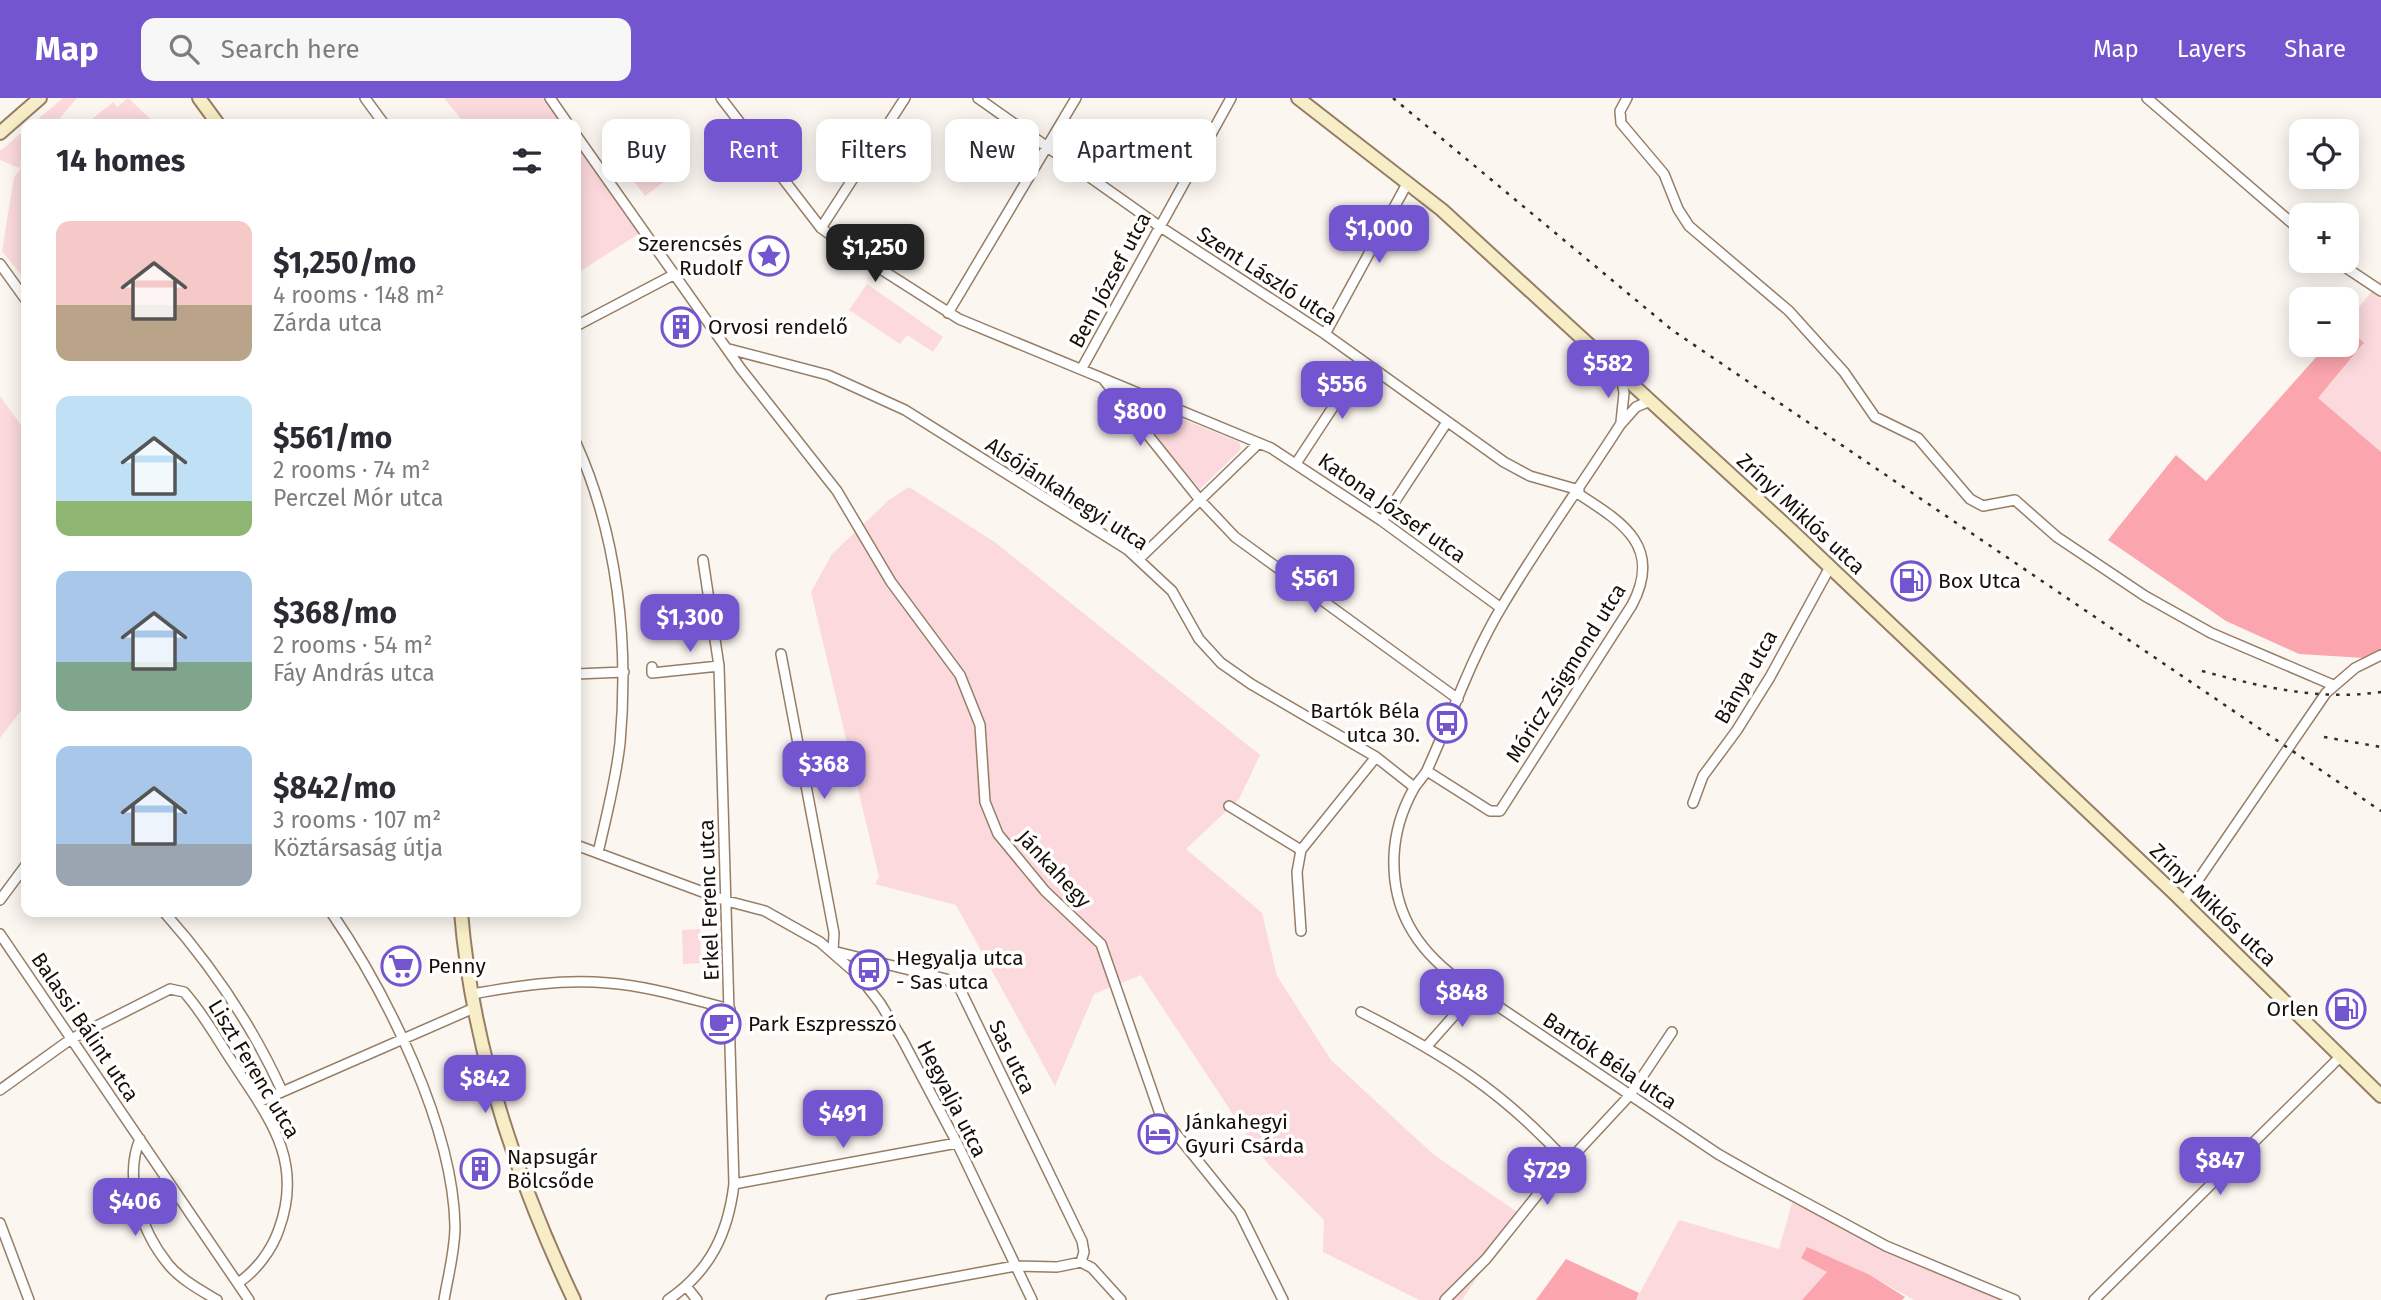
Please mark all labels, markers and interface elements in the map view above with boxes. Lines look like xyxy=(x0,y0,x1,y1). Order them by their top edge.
search box xyxy=(141,18,631,81)
text: Map xyxy=(35,29,99,69)
icon: search xyxy=(165,30,203,68)
text: Search here xyxy=(221,34,360,65)
text: Map xyxy=(2093,35,2139,63)
text: Layers xyxy=(2177,35,2246,63)
text: Share xyxy=(2284,35,2346,63)
chip: Buy xyxy=(602,119,690,182)
chip: Rent xyxy=(704,119,802,182)
chip: Filters xyxy=(816,119,931,182)
chip: New xyxy=(945,119,1039,182)
chip: Apartment xyxy=(1053,119,1216,182)
map controls xyxy=(2289,119,2359,357)
button: locate xyxy=(2289,119,2359,189)
icon: filters xyxy=(508,142,546,180)
text: 14 homes xyxy=(56,143,185,179)
button: + xyxy=(2289,203,2359,273)
pin: $1,000 xyxy=(1322,206,1436,265)
street label: Bem József utca xyxy=(1063,208,1157,352)
text: $1,000 xyxy=(1345,214,1413,242)
street label: Szent László utca xyxy=(1192,221,1342,331)
pin: $1,250 xyxy=(818,225,932,284)
place label: Szerencsés Rudolf xyxy=(638,231,744,281)
text: $1,250 xyxy=(842,233,908,261)
place icon: Szerencsés Rudolf xyxy=(748,235,790,277)
text: $1,250/mo xyxy=(273,245,416,281)
icon: home xyxy=(112,249,196,333)
text: 4 rooms · 148 m² xyxy=(273,281,444,309)
button: − xyxy=(2289,287,2359,357)
building icon: Orvosi rendelő xyxy=(660,306,702,348)
text: Zárda utca xyxy=(273,309,382,337)
place label: Orvosi rendelő xyxy=(708,314,848,340)
pin: $582 xyxy=(1567,341,1649,400)
text: $582 xyxy=(1583,349,1633,377)
pin: $556 xyxy=(1301,362,1383,421)
text: $556 xyxy=(1317,370,1367,398)
pin: $800 xyxy=(1099,388,1181,448)
text: $800 xyxy=(1114,397,1166,425)
text: $561/mo xyxy=(273,420,392,456)
icon: home xyxy=(112,424,196,508)
street label: Alsójánkahegyi utca xyxy=(981,432,1153,556)
street label: Katona József utca xyxy=(1313,447,1471,569)
street label: Zrínyi Miklós utca xyxy=(1731,448,1871,580)
text: 2 rooms · 74 m² xyxy=(273,456,430,484)
text: Perczel Mór utca xyxy=(273,484,444,512)
pin: $561 xyxy=(1274,556,1356,615)
fuel station icon: Box Utca xyxy=(1890,560,1932,602)
text: $561 xyxy=(1291,564,1339,592)
place label: Box Utca xyxy=(1938,568,2021,594)
street label: Móricz Zsigmond utca xyxy=(1500,579,1632,767)
pin: $1,300 xyxy=(633,594,747,654)
text: $368/mo xyxy=(273,595,397,631)
icon: home xyxy=(112,599,196,683)
text: $1,300 xyxy=(656,603,724,631)
street label: Bánya utca xyxy=(1709,625,1783,729)
text: 2 rooms · 54 m² xyxy=(273,631,432,659)
text: Fáy András utca xyxy=(273,659,435,687)
place label: Bartók Béla utca 30. xyxy=(1310,698,1420,748)
bus stop icon: Bartók Béla utca 30. xyxy=(1426,702,1468,744)
pin: $368 xyxy=(783,742,865,801)
text: $368 xyxy=(799,750,849,778)
text: $842/mo xyxy=(273,770,396,806)
icon: home xyxy=(112,774,196,858)
text: 3 rooms · 107 m² xyxy=(273,806,441,834)
street label: Erkel Ferenc utca xyxy=(693,819,725,981)
street label: Jánkahegy xyxy=(1011,825,1097,914)
text: Köztársaság útja xyxy=(273,834,443,862)
street label: Zrínyi Miklós utca xyxy=(2144,838,2282,972)
supermarket icon: Penny xyxy=(380,945,422,987)
place label: Hegyalja utca - Sas utca xyxy=(896,945,1024,995)
street label: Balassi Bálint utca xyxy=(25,947,145,1107)
bus stop icon: Hegyalja utca - Sas utca xyxy=(848,949,890,991)
place label: Penny xyxy=(428,953,486,979)
pin: $848 xyxy=(1421,970,1503,1029)
text: $848 xyxy=(1436,978,1488,1006)
fuel station icon: Orlen xyxy=(2325,988,2367,1030)
street label: Liszt Ferenc utca xyxy=(202,995,306,1143)
place label: Orlen xyxy=(2267,996,2319,1022)
cafe icon: Park Eszpresszó xyxy=(700,1003,742,1045)
street label: Bartók Béla utca xyxy=(1538,1007,1682,1115)
place label: Park Eszpresszó xyxy=(748,1011,897,1037)
street label: Sas utca xyxy=(983,1016,1041,1098)
street label: Hegyalja utca xyxy=(911,1036,993,1162)
pin: $842 xyxy=(444,1056,526,1115)
text: $842 xyxy=(460,1064,510,1092)
pin: $491 xyxy=(802,1090,884,1150)
text: $491 xyxy=(819,1099,867,1127)
place label: Jánkahegyi Gyuri Csárda xyxy=(1185,1109,1304,1159)
hotel icon: Jánkahegyi Gyuri Csárda xyxy=(1137,1113,1179,1155)
pin: $847 xyxy=(2179,1138,2261,1197)
place label: Napsugár Bölcsőde xyxy=(507,1144,597,1194)
text: $847 xyxy=(2195,1146,2245,1174)
building icon: Napsugár Bölcsőde xyxy=(459,1148,501,1190)
pin: $729 xyxy=(1506,1148,1588,1207)
text: $729 xyxy=(1523,1156,1571,1184)
pin: $406 xyxy=(94,1178,176,1238)
text: $406 xyxy=(109,1187,161,1215)

